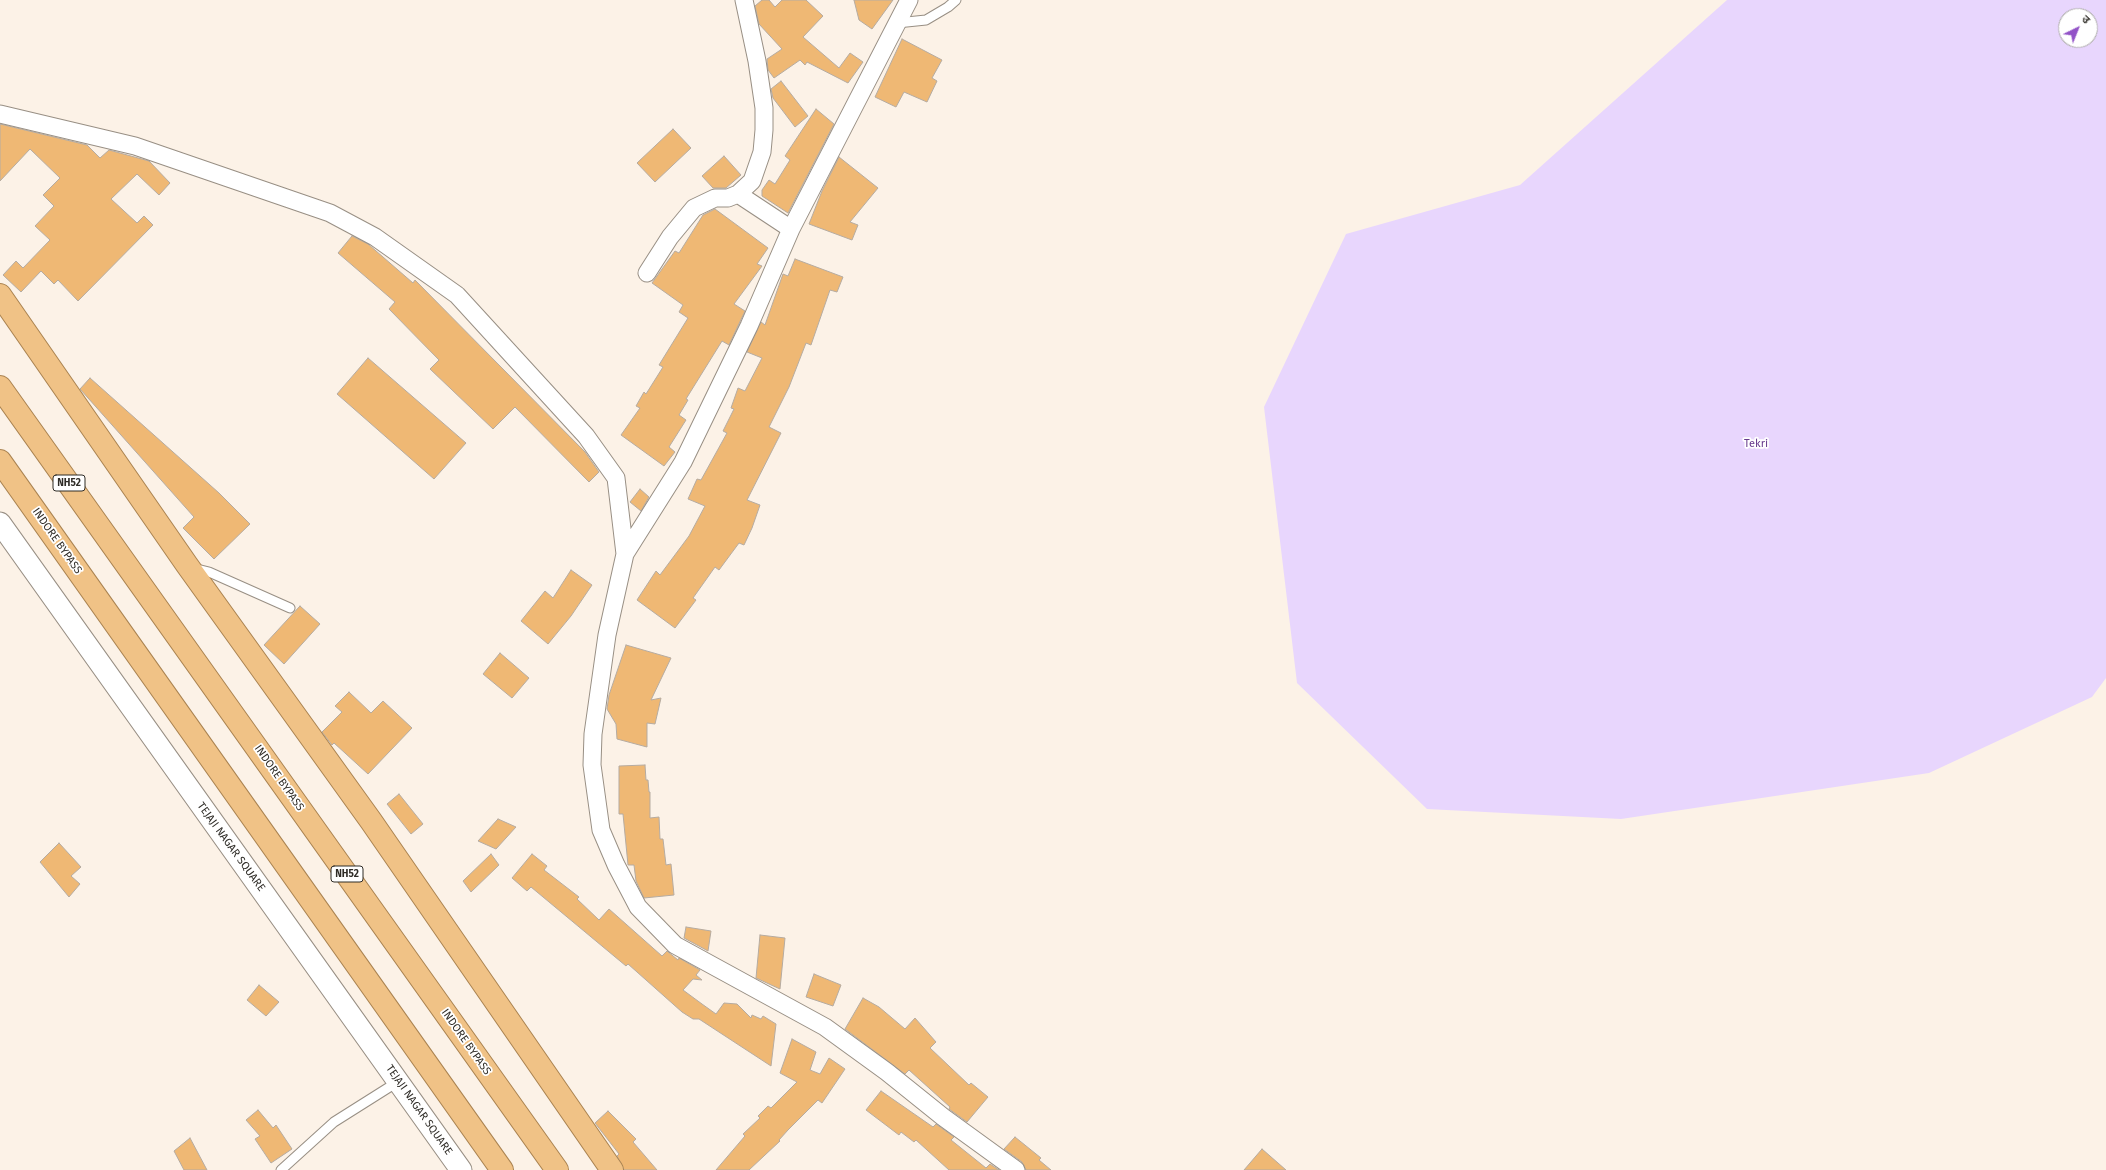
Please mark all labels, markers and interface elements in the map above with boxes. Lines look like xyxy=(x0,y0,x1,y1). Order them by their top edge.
north arrow xyxy=(2058,8,2098,48)
text: उ xyxy=(2079,13,2093,27)
park label: Tekri xyxy=(1744,437,1768,451)
road number: NH52 xyxy=(53,475,85,491)
street label: INDORE BYPASS xyxy=(29,506,85,576)
street label: INDORE BYPASS xyxy=(251,743,307,813)
street label: TEJAJI NAGAR SQUARE xyxy=(194,800,268,894)
road number: NH52 xyxy=(331,866,363,882)
street label: INDORE BYPASS xyxy=(438,1007,494,1077)
street label: TEJAJI NAGAR SQUARE xyxy=(383,1062,455,1158)

